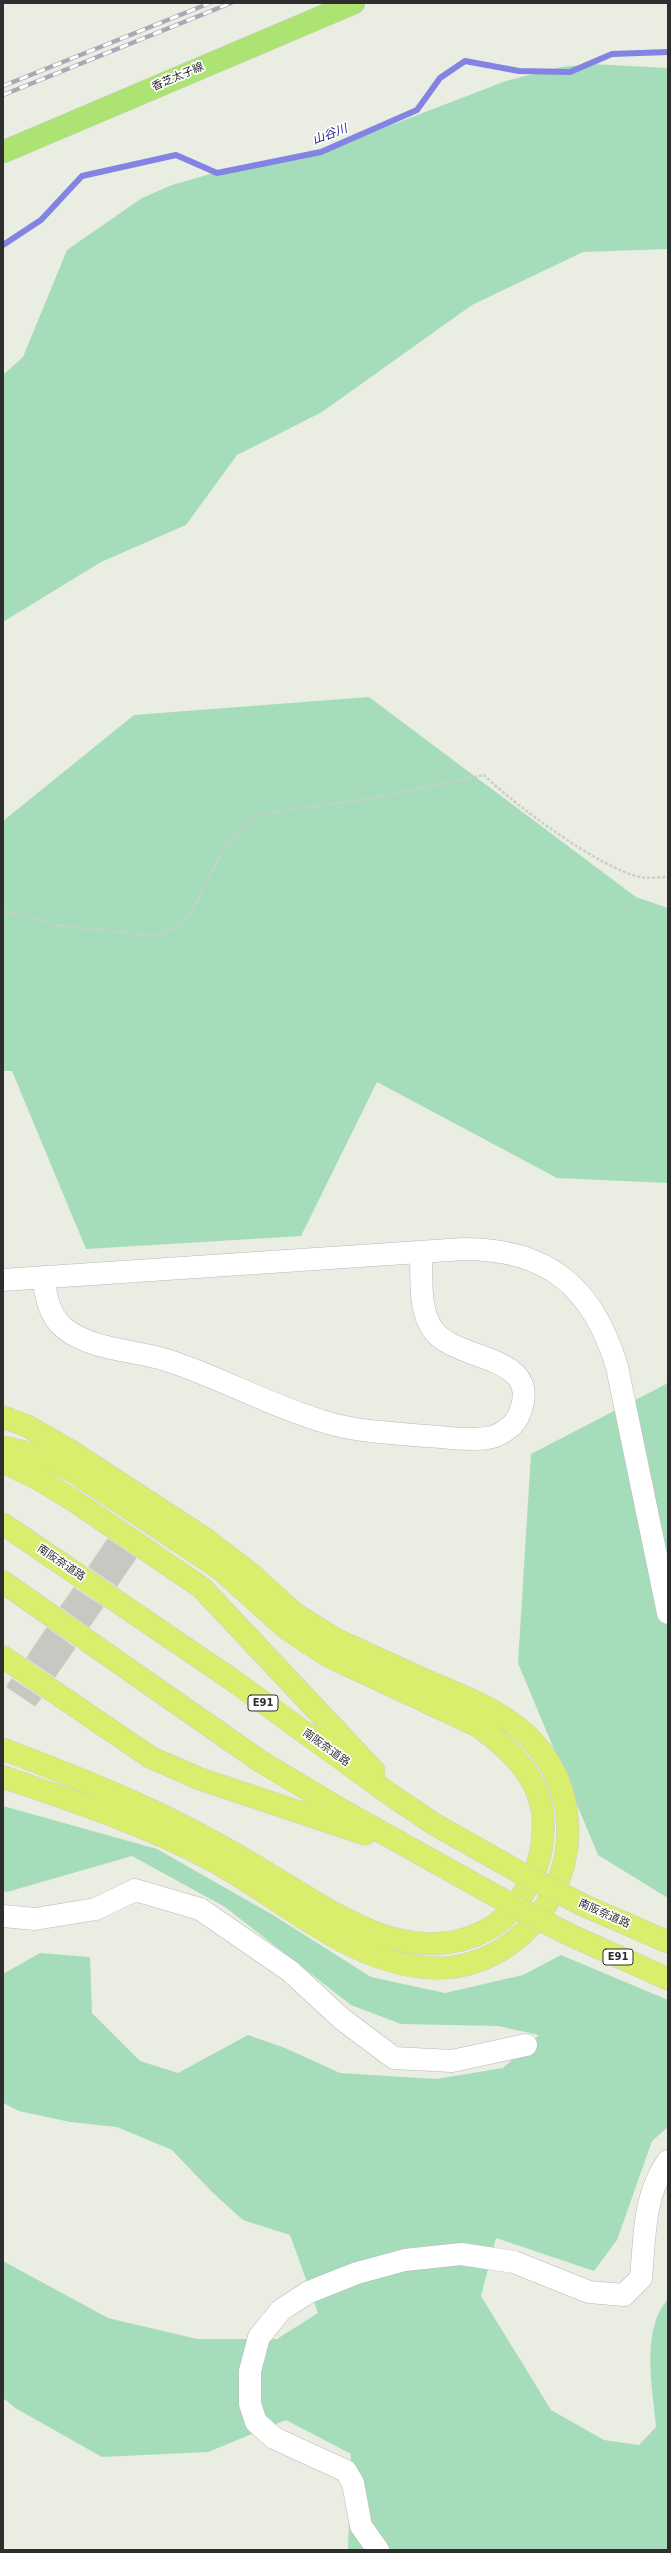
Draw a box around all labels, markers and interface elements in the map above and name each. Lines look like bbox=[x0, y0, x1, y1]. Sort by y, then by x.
street label: 香芝太子線 bbox=[150, 60, 206, 94]
water label: 山谷川 bbox=[311, 122, 349, 148]
street label: 南阪奈道路 bbox=[35, 1542, 87, 1584]
road number: E91 bbox=[248, 1695, 278, 1711]
street label: 南阪奈道路 bbox=[300, 1726, 352, 1770]
street label: 南阪奈道路 bbox=[576, 1897, 632, 1931]
road number: E91 bbox=[603, 1949, 633, 1965]

